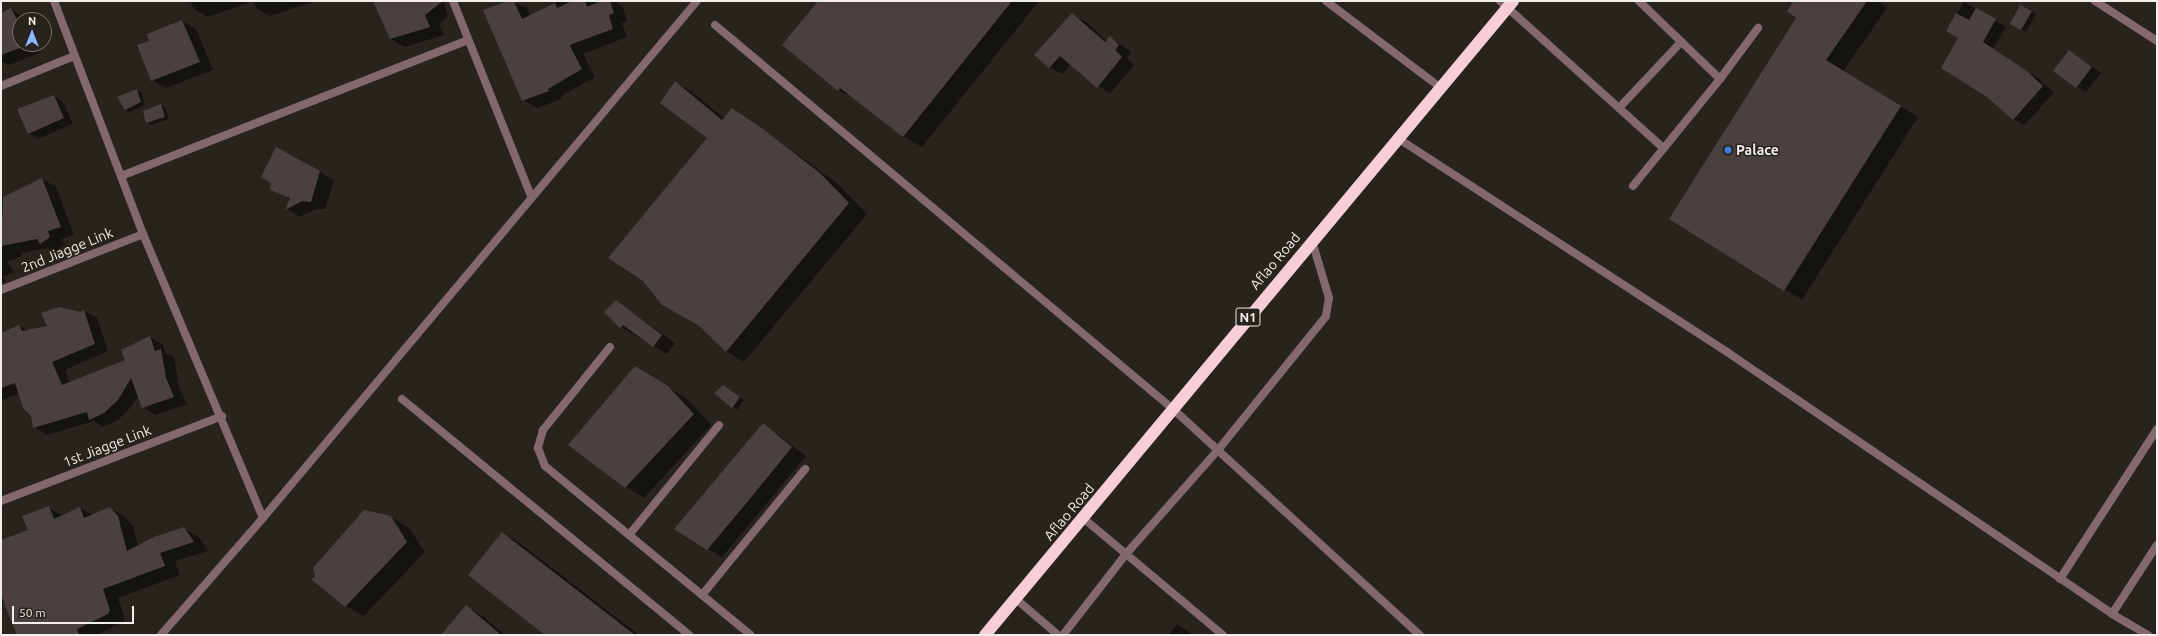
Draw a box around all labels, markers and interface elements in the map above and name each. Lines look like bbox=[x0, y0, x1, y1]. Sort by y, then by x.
north arrow bbox=[12, 12, 52, 52]
text: N bbox=[28, 15, 36, 27]
place label: Palace bbox=[1736, 142, 1779, 158]
marker: Palace bbox=[1723, 145, 1733, 155]
street label: 2nd Jiagge Link bbox=[19, 224, 115, 276]
street label: Aflao Road bbox=[1246, 229, 1304, 293]
road number: N1 bbox=[1235, 306, 1261, 328]
street label: 1st Jiagge Link bbox=[61, 422, 153, 470]
street label: Aflao Road bbox=[1040, 480, 1098, 544]
scale bar bbox=[14, 598, 136, 624]
text: 50 m bbox=[19, 606, 46, 619]

